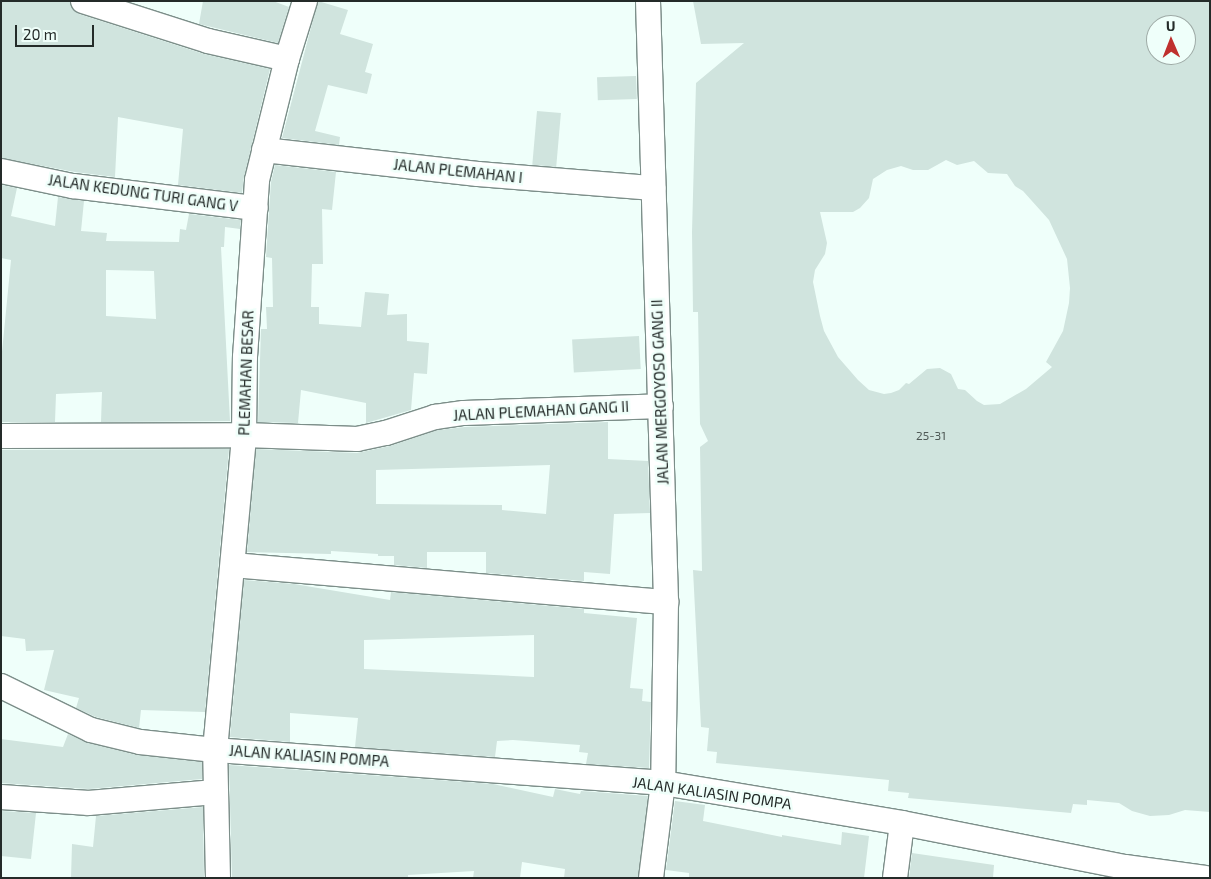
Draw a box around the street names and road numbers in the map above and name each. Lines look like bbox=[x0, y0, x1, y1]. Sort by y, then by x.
street label: JALAN PLEMAHAN I bbox=[392, 155, 524, 187]
street label: JALAN KEDUNG TURI GANG V bbox=[47, 171, 239, 215]
street label: JALAN MERGOYOSO GANG II bbox=[648, 299, 672, 485]
street label: PLEMAHAN BESAR bbox=[235, 310, 257, 436]
street label: JALAN PLEMAHAN GANG II bbox=[453, 397, 629, 425]
street label: JALAN KALIASIN POMPA bbox=[228, 741, 390, 771]
street label: JALAN KALIASIN POMPA bbox=[631, 773, 793, 813]

